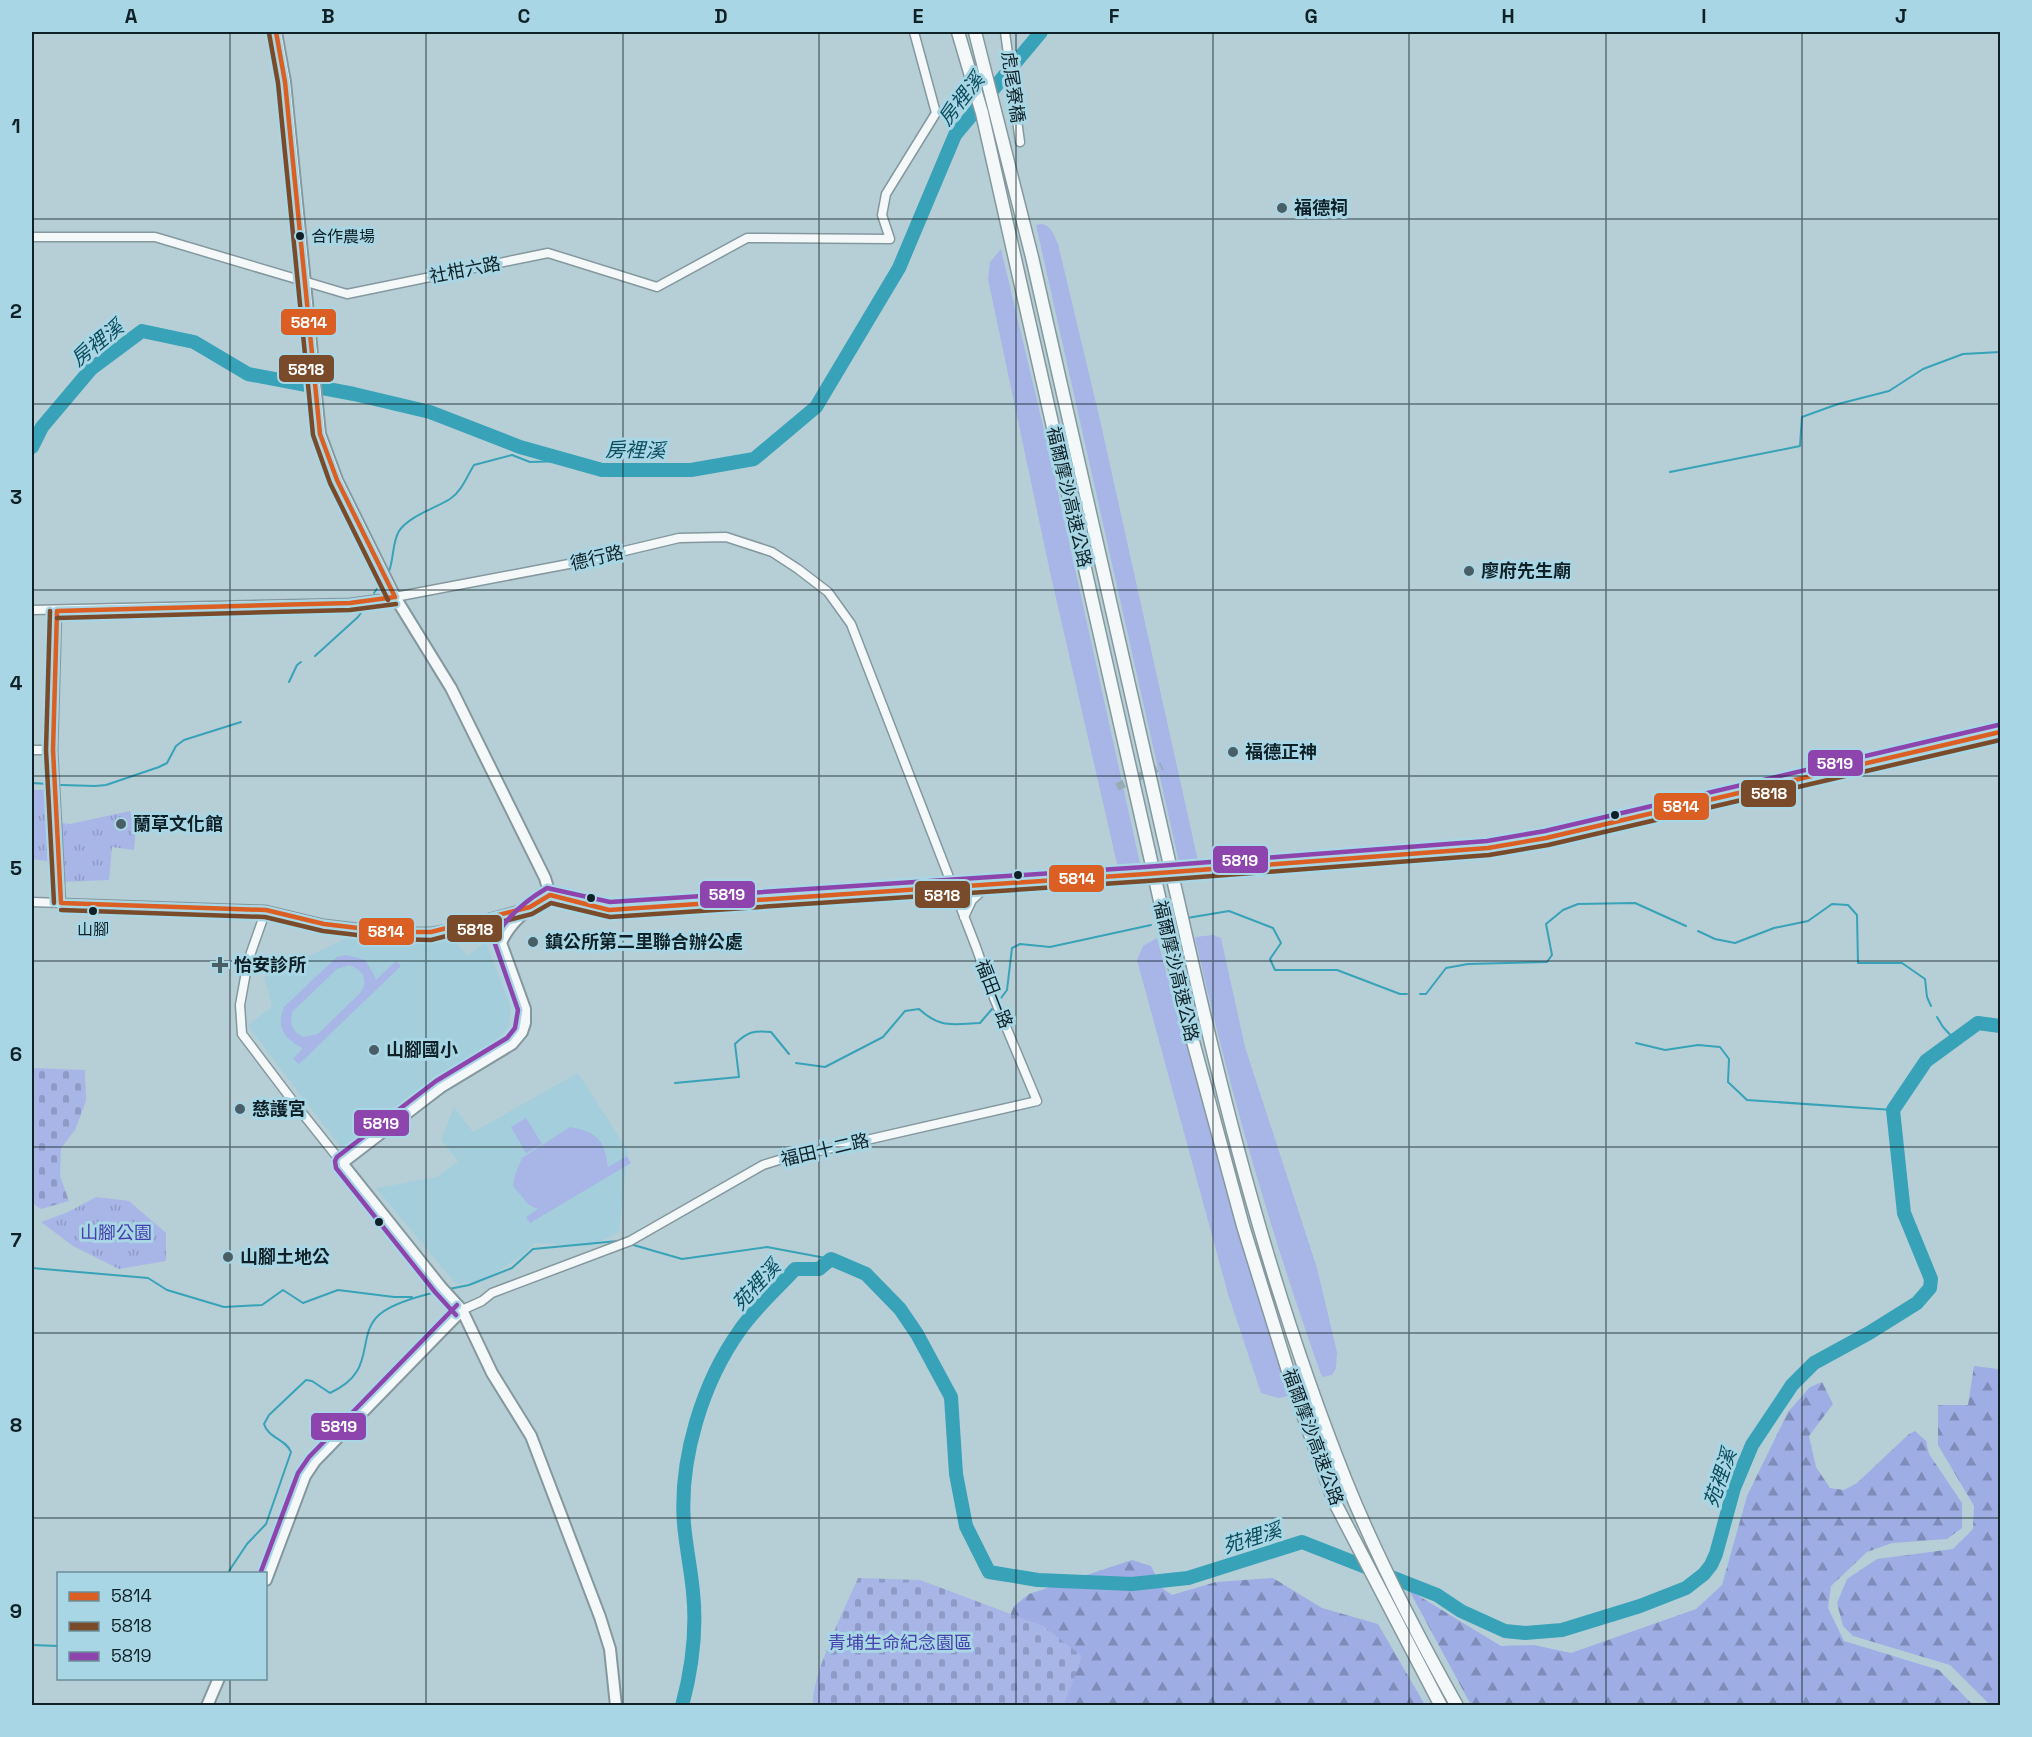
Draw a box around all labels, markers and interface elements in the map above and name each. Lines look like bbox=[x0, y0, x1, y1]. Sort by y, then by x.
text: A bbox=[125, 3, 138, 29]
text: B bbox=[321, 3, 335, 29]
text: C bbox=[518, 3, 531, 29]
text: D bbox=[714, 3, 728, 29]
text: E bbox=[912, 3, 924, 29]
text: F bbox=[1109, 3, 1120, 29]
text: G bbox=[1304, 3, 1318, 29]
text: H bbox=[1501, 3, 1515, 29]
text: I bbox=[1701, 3, 1707, 29]
text: J bbox=[1895, 3, 1907, 29]
street label: 虎尾寮橋 bbox=[997, 50, 1030, 124]
water label: 房裡溪 bbox=[932, 65, 992, 131]
text: 1 bbox=[11, 113, 21, 139]
place label: 福德祠 bbox=[1294, 196, 1348, 219]
marker: 福德祠 bbox=[1275, 201, 1289, 215]
place label: 合作農場 bbox=[311, 226, 375, 247]
marker: 合作農場 bbox=[294, 230, 306, 242]
street label: 社柑六路 bbox=[427, 251, 502, 288]
text: 2 bbox=[10, 298, 22, 324]
line badge: 5814 bbox=[280, 308, 337, 336]
water label: 房裡溪 bbox=[66, 312, 131, 372]
text: 5814 bbox=[291, 312, 327, 333]
line badge: 5818 bbox=[278, 354, 335, 383]
text: 5818 bbox=[288, 359, 324, 380]
street label: 福爾摩沙高速公路 bbox=[1042, 424, 1097, 570]
water label: 房裡溪 bbox=[605, 436, 668, 464]
text: 3 bbox=[10, 484, 22, 510]
street label: 德行路 bbox=[568, 540, 626, 575]
place label: 廖府先生廟 bbox=[1481, 559, 1571, 582]
marker: 廖府先生廟 bbox=[1462, 564, 1476, 578]
text: 4 bbox=[10, 670, 23, 696]
place label: 福德正神 bbox=[1245, 740, 1317, 763]
marker: 福德正神 bbox=[1226, 745, 1240, 759]
line badge: 5819 bbox=[1807, 749, 1864, 777]
text: 5819 bbox=[1817, 753, 1853, 774]
line badge: 5818 bbox=[1740, 779, 1797, 808]
text: 5818 bbox=[1751, 783, 1787, 804]
line badge: 5814 bbox=[1653, 792, 1710, 821]
text: 5814 bbox=[1663, 796, 1699, 817]
unlabelled marker bbox=[1609, 809, 1621, 821]
place label: 蘭草文化館 bbox=[133, 812, 223, 835]
marker: 蘭草文化館 bbox=[114, 817, 128, 831]
line badge: 5819 bbox=[1212, 845, 1269, 874]
text: 5819 bbox=[1222, 850, 1258, 871]
text: 5 bbox=[10, 855, 22, 881]
line badge: 5814 bbox=[1048, 864, 1105, 893]
text: 5814 bbox=[1059, 868, 1095, 889]
unlabelled marker bbox=[1012, 869, 1024, 881]
line badge: 5819 bbox=[699, 880, 756, 909]
line badge: 5818 bbox=[914, 880, 971, 909]
text: 5819 bbox=[709, 884, 745, 905]
text: 5818 bbox=[924, 885, 960, 906]
unlabelled marker bbox=[585, 892, 597, 904]
street label: 福爾摩沙高速公路 bbox=[1149, 898, 1204, 1044]
marker: 山腳 bbox=[87, 905, 99, 917]
line badge: 5818 bbox=[446, 914, 503, 943]
line badge: 5814 bbox=[358, 917, 415, 946]
place label: 山腳 bbox=[77, 919, 109, 940]
text: 5818 bbox=[457, 919, 493, 940]
text: 5814 bbox=[368, 921, 404, 942]
place label: 鎮公所第二里聯合辦公處 bbox=[545, 930, 743, 953]
marker: 鎮公所第二里聯合辦公處 bbox=[526, 935, 540, 949]
place label: 怡安診所 bbox=[234, 953, 306, 976]
marker: 怡安診所 bbox=[211, 956, 229, 974]
street label: 福田一路 bbox=[971, 956, 1018, 1032]
place label: 山腳國小 bbox=[386, 1038, 458, 1061]
text: 6 bbox=[10, 1041, 22, 1067]
marker: 山腳國小 bbox=[367, 1043, 381, 1057]
place label: 慈護宮 bbox=[252, 1097, 306, 1120]
marker: 慈護宮 bbox=[233, 1102, 247, 1116]
line badge: 5819 bbox=[353, 1109, 410, 1137]
text: 5819 bbox=[363, 1113, 399, 1134]
street label: 福田十二路 bbox=[778, 1128, 871, 1171]
unlabelled marker bbox=[373, 1216, 385, 1228]
park label: 山腳公園 bbox=[80, 1221, 152, 1244]
text: 7 bbox=[10, 1227, 22, 1253]
place label: 山腳土地公 bbox=[240, 1245, 330, 1268]
marker: 山腳土地公 bbox=[221, 1250, 235, 1264]
water label: 苑裡溪 bbox=[726, 1252, 788, 1316]
street label: 福爾摩沙高速公路 bbox=[1278, 1365, 1349, 1508]
text: 8 bbox=[10, 1412, 22, 1438]
line badge: 5819 bbox=[310, 1412, 367, 1441]
text: 5819 bbox=[321, 1416, 357, 1437]
water label: 苑裡溪 bbox=[1698, 1443, 1743, 1511]
water label: 苑裡溪 bbox=[1220, 1516, 1287, 1559]
legend bbox=[57, 1572, 267, 1680]
text: 5814 bbox=[111, 1584, 152, 1607]
text: 9 bbox=[10, 1598, 22, 1624]
text: 5818 bbox=[111, 1614, 152, 1637]
park label: 青埔生命紀念園區 bbox=[828, 1631, 972, 1654]
text: 5819 bbox=[111, 1644, 152, 1667]

